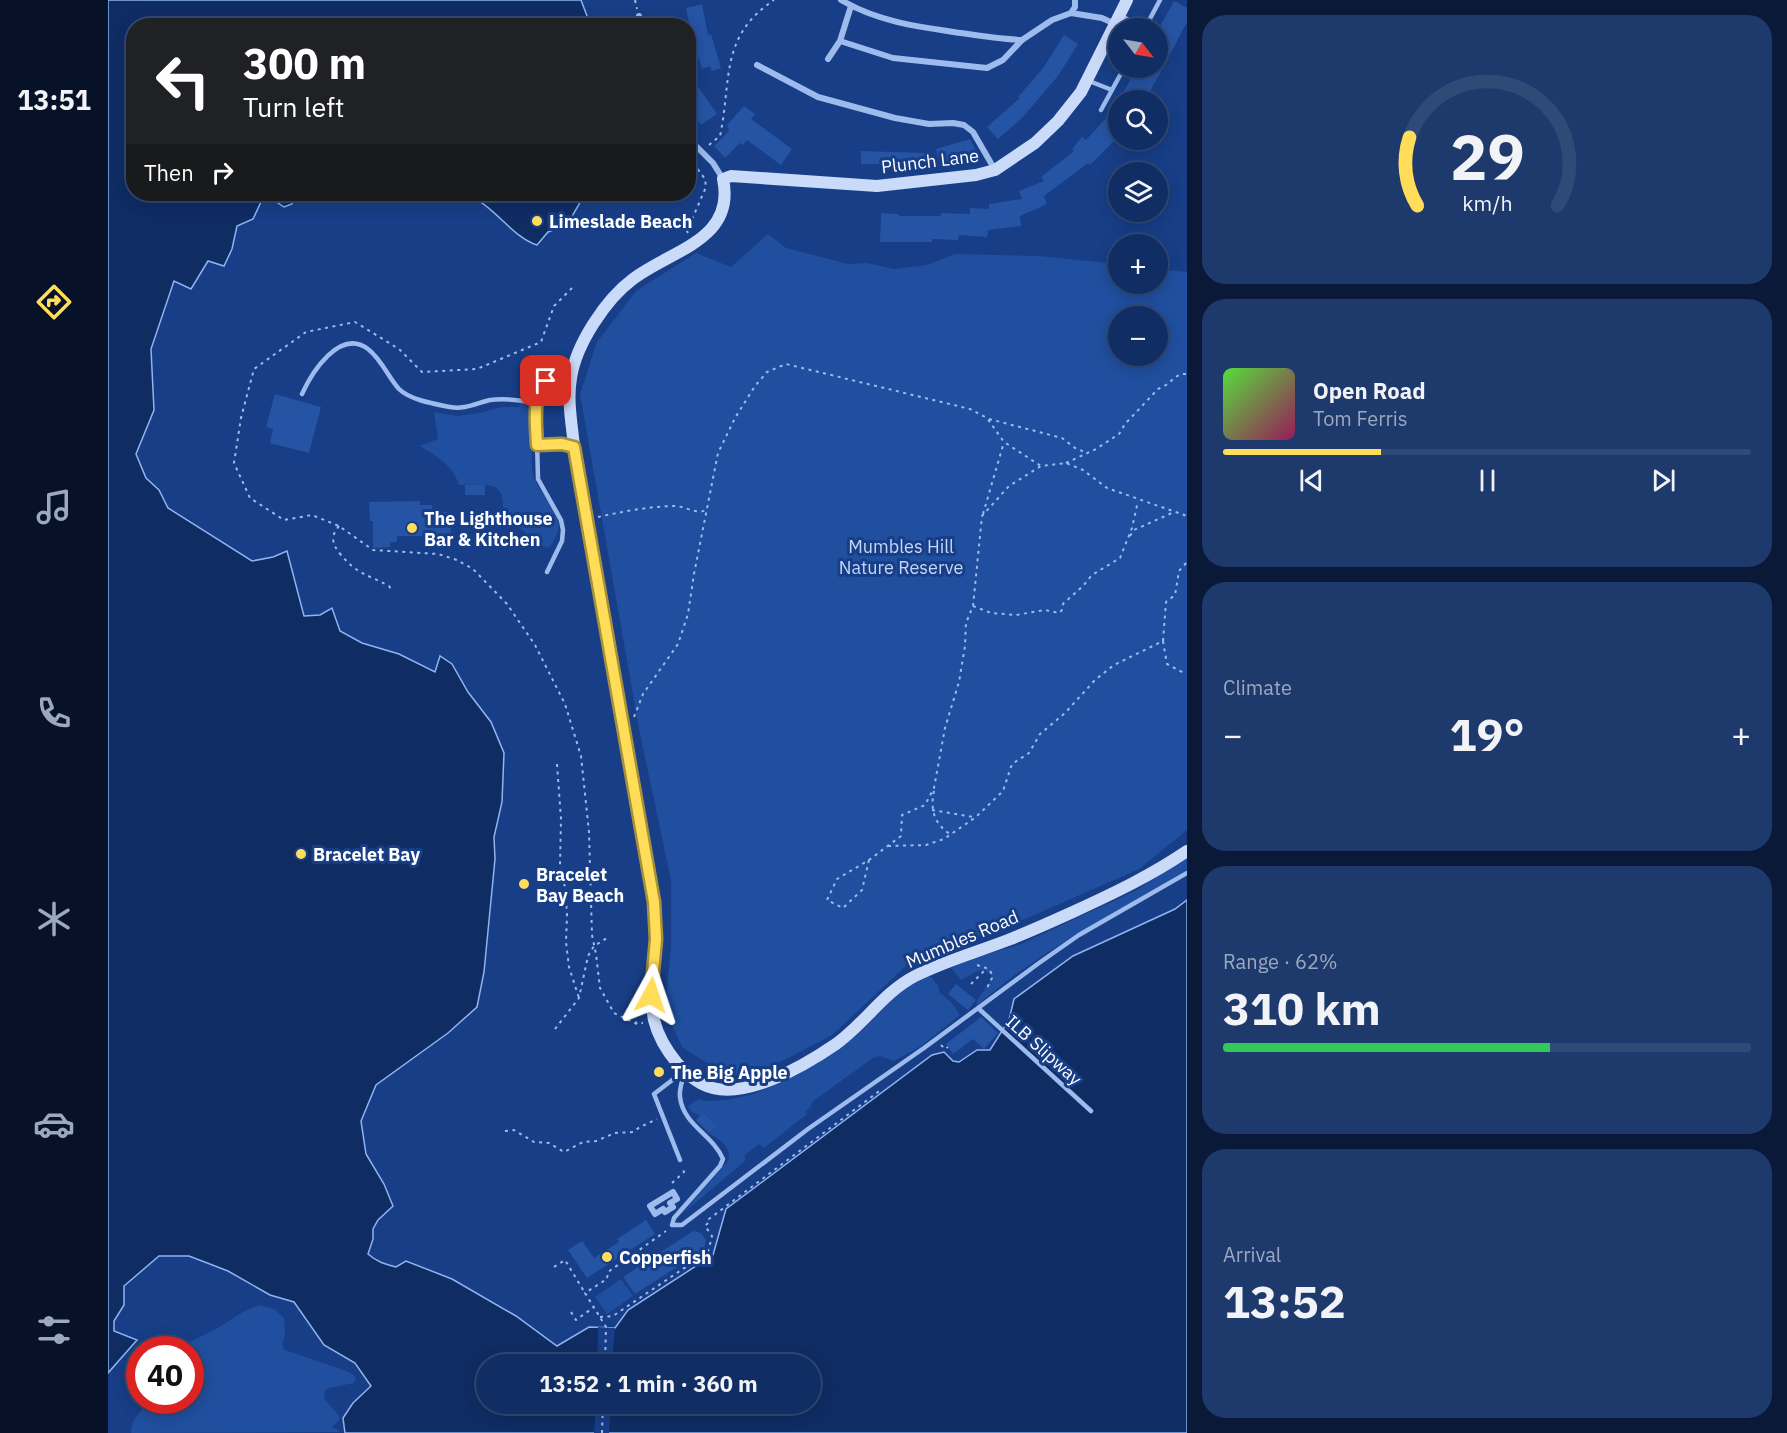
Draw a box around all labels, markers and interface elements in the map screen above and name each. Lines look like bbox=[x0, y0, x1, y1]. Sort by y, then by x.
north arrow bbox=[1108, 18, 1168, 78]
map controls bbox=[1108, 18, 1168, 366]
text: 300 m bbox=[243, 36, 366, 91]
icon: left bbox=[144, 42, 222, 120]
text: 13:51 bbox=[17, 82, 91, 117]
text: Turn left bbox=[243, 89, 344, 124]
button: search bbox=[1108, 90, 1168, 150]
text: 29 bbox=[1450, 116, 1524, 197]
street label: Plunch Lane bbox=[880, 144, 980, 178]
icon: right bbox=[206, 156, 239, 189]
text: Then bbox=[144, 158, 194, 187]
button: layers bbox=[1108, 162, 1168, 222]
text: km/h bbox=[1462, 190, 1512, 218]
place label: Limeslade Beach bbox=[549, 210, 692, 233]
marker: Limeslade Beach bbox=[530, 214, 544, 228]
button: + bbox=[1108, 234, 1168, 294]
icon: directions bbox=[33, 281, 75, 323]
button: − bbox=[1108, 306, 1168, 366]
pin bbox=[520, 355, 571, 406]
icon: arrive bbox=[529, 364, 562, 397]
text: Open Road bbox=[1313, 376, 1426, 405]
text: Tom Ferris bbox=[1313, 405, 1408, 432]
icon: previous bbox=[1295, 464, 1328, 497]
icon: pause bbox=[1471, 464, 1504, 497]
icon: next bbox=[1647, 464, 1680, 497]
icon: music bbox=[33, 486, 75, 528]
place label: The Lighthouse Bar & Kitchen bbox=[424, 507, 553, 551]
marker: The Lighthouse Bar & Kitchen bbox=[405, 521, 419, 535]
park label: Mumbles Hill Nature Reserve bbox=[839, 535, 963, 579]
text: Climate bbox=[1223, 674, 1292, 701]
icon: phone bbox=[33, 692, 75, 734]
text: 19° bbox=[1449, 705, 1525, 763]
text: − bbox=[1223, 713, 1243, 756]
text: + bbox=[1731, 713, 1751, 756]
place label: Bracelet Bay bbox=[313, 843, 420, 866]
marker: Bracelet Bay bbox=[294, 847, 308, 861]
place label: Bracelet Bay Beach bbox=[536, 863, 624, 907]
marker: Bracelet Bay Beach bbox=[517, 877, 531, 891]
icon: climate bbox=[33, 898, 75, 940]
street label: Mumbles Road bbox=[902, 905, 1022, 973]
text: Range · 62% bbox=[1223, 948, 1338, 975]
position arrow bbox=[619, 963, 683, 1027]
text: 310 km bbox=[1223, 979, 1381, 1037]
street label: ILB Slipway bbox=[1001, 1010, 1087, 1090]
place label: The Big Apple bbox=[671, 1061, 788, 1084]
marker: The Big Apple bbox=[652, 1065, 666, 1079]
icon: car bbox=[33, 1103, 75, 1145]
text: Arrival bbox=[1223, 1241, 1281, 1268]
place label: Copperfish bbox=[619, 1246, 712, 1269]
marker: Copperfish bbox=[600, 1250, 614, 1264]
text: 13:52 bbox=[1223, 1272, 1346, 1330]
icon: filters bbox=[33, 1309, 75, 1351]
speed limit sign: 40 bbox=[126, 1336, 204, 1414]
text: 13:52 · 1 min · 360 m bbox=[539, 1369, 758, 1398]

